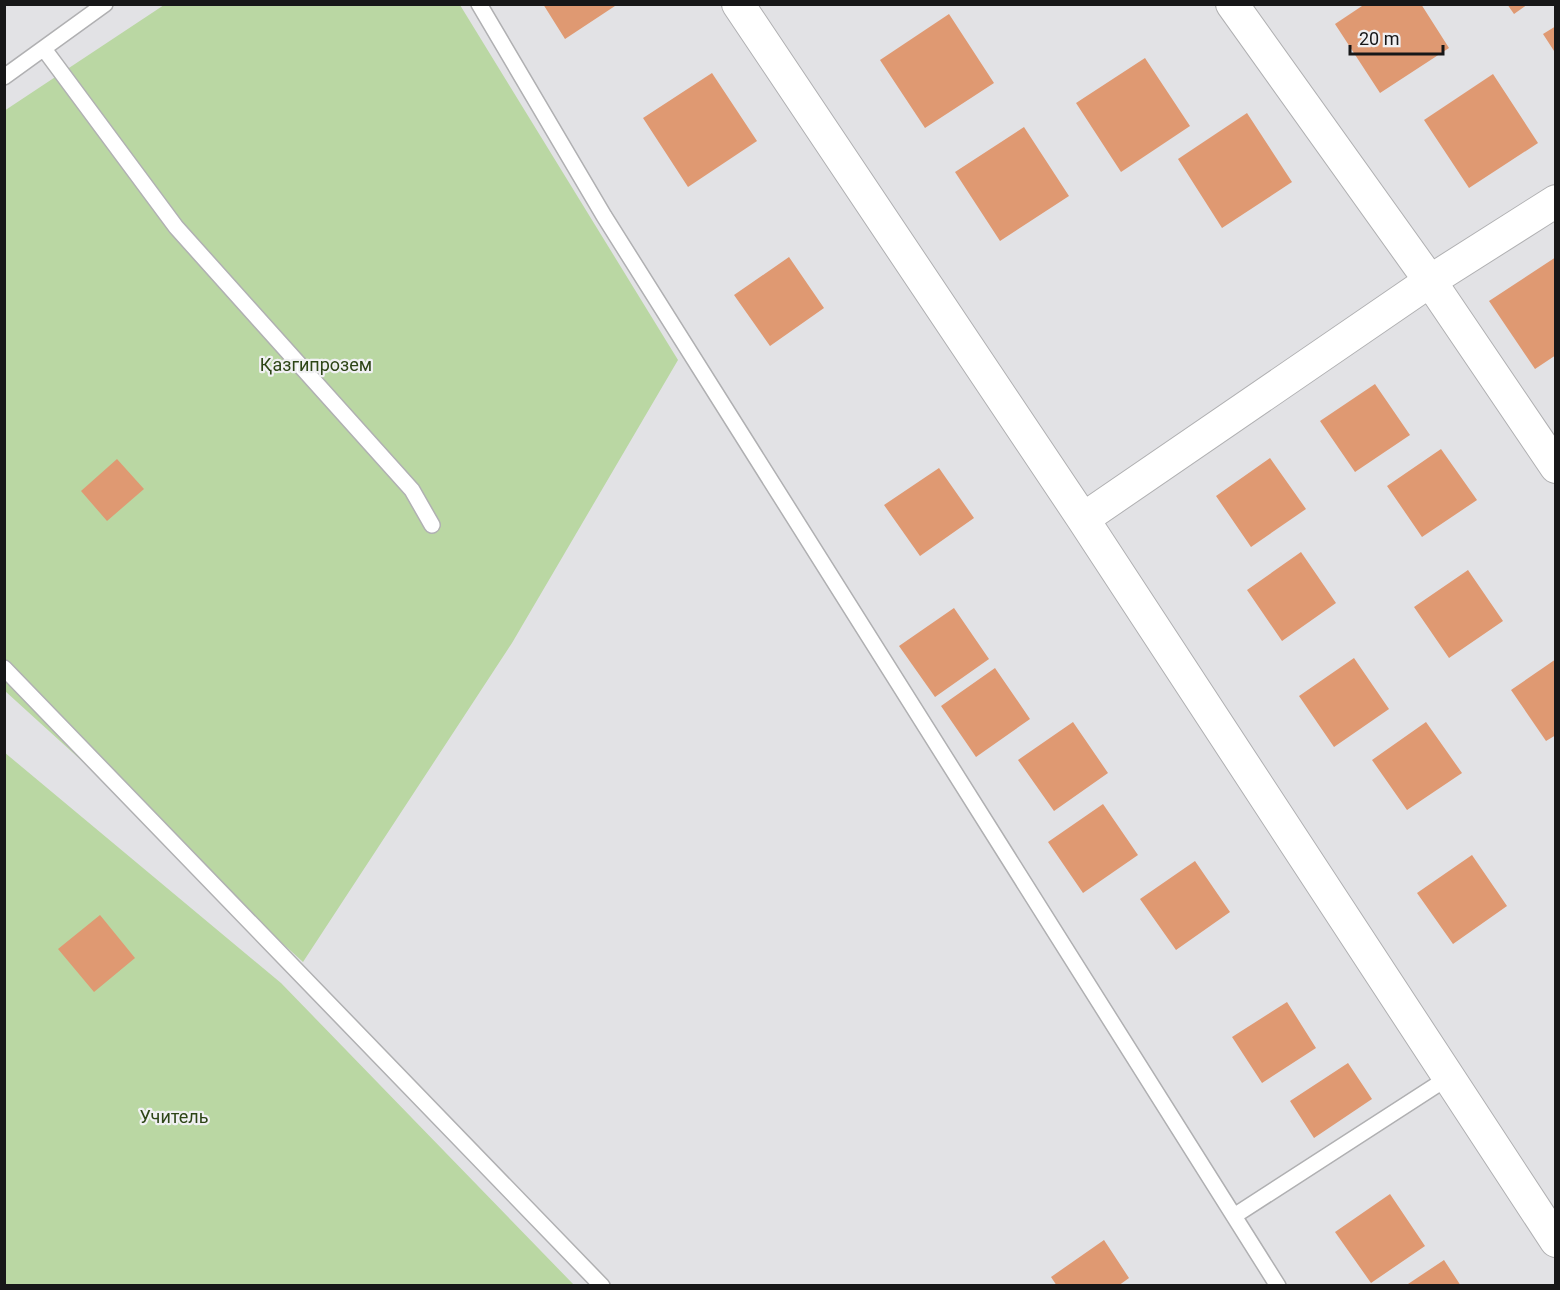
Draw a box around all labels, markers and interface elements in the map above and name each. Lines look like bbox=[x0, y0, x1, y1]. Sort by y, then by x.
scale bar bbox=[1350, 18, 1443, 56]
text: 20 m bbox=[1359, 28, 1399, 49]
park label: Қазгипрозем bbox=[260, 354, 372, 375]
park label: Учитель bbox=[140, 1106, 208, 1127]

